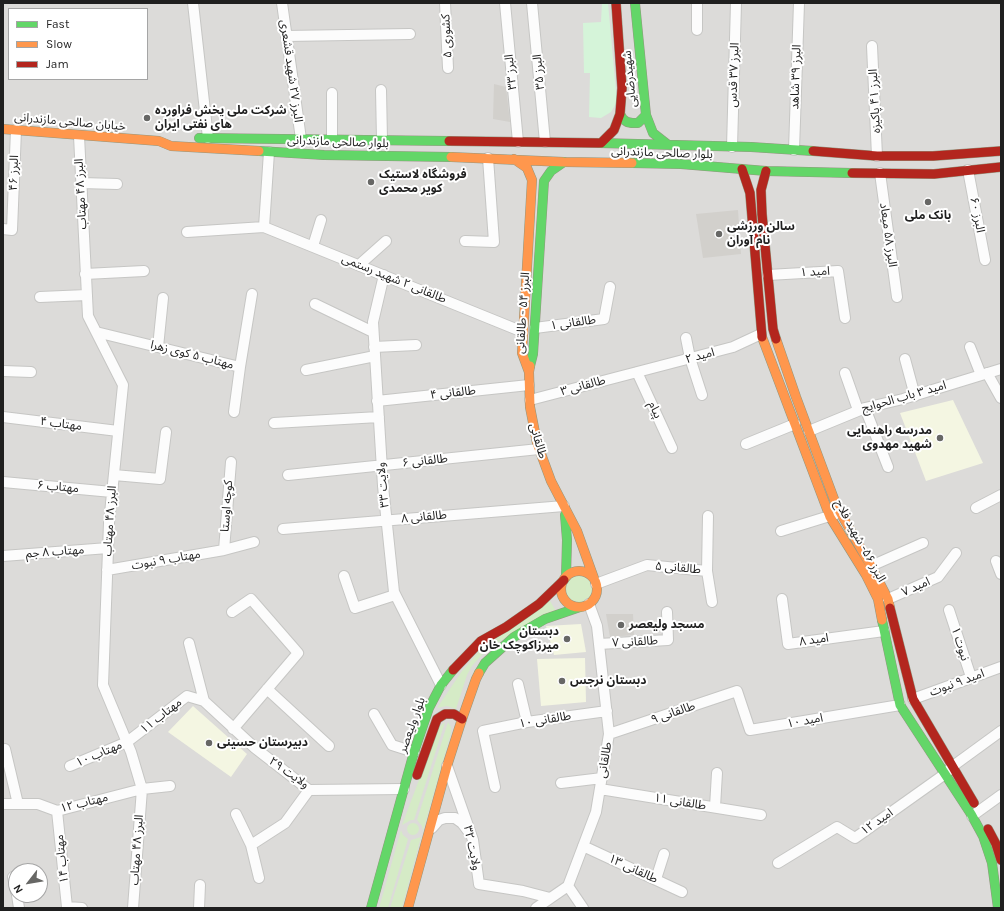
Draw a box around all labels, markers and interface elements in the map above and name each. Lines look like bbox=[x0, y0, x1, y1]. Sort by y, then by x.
legend bbox=[8, 8, 148, 80]
street label: کشوری ۵ bbox=[439, 14, 455, 58]
text: Fast bbox=[46, 17, 69, 31]
street label: البرز ۲۷ شهید قشعری bbox=[277, 19, 305, 123]
text: Slow bbox=[46, 37, 72, 51]
street label: البرز ۳۷ قدس bbox=[726, 42, 742, 108]
street label: البرز ۳۹ شاهد bbox=[788, 44, 804, 110]
street label: شهیدرضایی bbox=[620, 50, 640, 108]
street label: البرز ۳۳ bbox=[502, 53, 520, 91]
street label: البرز ۳۵ bbox=[530, 54, 548, 90]
text: Jam bbox=[46, 57, 69, 71]
street label: البرز ۴۱ پاکیزه bbox=[866, 69, 884, 133]
place label: شرکت ملی پخش فراورده های نفتی ایران bbox=[155, 104, 287, 132]
street label: خیابان صالحی مازندرانی bbox=[14, 110, 126, 134]
marker: شرکت ملی پخش فراورده های نفتی ایران bbox=[142, 113, 152, 123]
street label: بلوار صالحی مازندرانی bbox=[287, 133, 389, 151]
street label: بلوار صالحی مازندرانی bbox=[611, 144, 713, 162]
street label: البرز ۴۶ bbox=[6, 155, 22, 191]
street label: البرز ۴۸ مهتاب bbox=[72, 158, 90, 230]
place label: فروشگاه لاستیک کویر محمدی bbox=[379, 168, 467, 196]
marker: فروشگاه لاستیک کویر محمدی bbox=[366, 177, 376, 187]
street label: البرز ۶۰ bbox=[967, 196, 987, 234]
marker: بانک ملی bbox=[923, 197, 933, 207]
street label: البرز ۵۸ میعاد bbox=[876, 202, 900, 268]
place label: بانک ملی bbox=[905, 209, 951, 223]
place label: سالن ورزشی نام آوران bbox=[727, 220, 795, 248]
marker: سالن ورزشی نام آوران bbox=[714, 229, 724, 239]
street label: طالقانی ۲ شهید رستمی bbox=[340, 251, 448, 307]
street label: امید ۱ bbox=[800, 264, 830, 280]
street label: البرز ۵۴ - طالقانی bbox=[513, 272, 533, 354]
street label: طالقانی ۱ bbox=[549, 313, 597, 333]
street label: مهتاب ۵ کوی زهرا bbox=[149, 338, 235, 372]
street label: امید ۲ bbox=[684, 345, 716, 367]
street label: طالقانی ۳ bbox=[559, 373, 607, 399]
street label: امید ۳ باب الحوایج bbox=[860, 378, 948, 416]
street label: طالقانی ۴ bbox=[429, 383, 477, 403]
street label: پیام bbox=[645, 399, 665, 421]
street label: مهتاب ۴ bbox=[39, 414, 83, 434]
street label: طالقانی bbox=[526, 422, 550, 460]
place label: مدرسه راهنمایی شهید مهدوی bbox=[847, 424, 932, 452]
marker: مدرسه راهنمایی شهید مهدوی bbox=[935, 433, 945, 443]
street label: طالقانی ۶ bbox=[401, 451, 449, 471]
street label: ولایت ٣۳ bbox=[374, 462, 392, 508]
street label: مهتاب ۶ bbox=[36, 478, 80, 496]
street label: کوچه اوستا bbox=[218, 480, 236, 532]
street label: البرز ۴۸ مهتاب bbox=[100, 485, 120, 557]
street label: البرز ۵۶- شهید فلاح bbox=[831, 497, 889, 585]
street label: طالقانی ۸ bbox=[400, 508, 448, 526]
street label: مهتاب ۸ جم bbox=[25, 543, 85, 561]
street label: مهتاب ۹ نبوت bbox=[130, 547, 202, 573]
street label: طالقانی ۵ bbox=[654, 559, 702, 577]
street label: امید ۷ bbox=[899, 574, 933, 600]
place label: مسجد ولیعصر bbox=[629, 618, 704, 632]
marker: مسجد ولیعصر bbox=[616, 620, 626, 630]
place label: دبستان میرزاکوچک خان bbox=[480, 625, 559, 653]
street label: نبوت ۱ bbox=[948, 625, 972, 663]
street label: امید ۸ bbox=[798, 631, 830, 649]
marker: دبستان میرزاکوچک خان bbox=[562, 634, 572, 644]
street label: طالقانی ۷ bbox=[612, 634, 658, 650]
street label: امید ۹ نبوت bbox=[928, 666, 986, 700]
place label: دبستان نرجس bbox=[570, 674, 646, 688]
marker: دبستان نرجس bbox=[557, 676, 567, 686]
street label: مهتاب ۱۱ bbox=[137, 695, 185, 737]
street label: بلوار ولیعصر bbox=[395, 695, 429, 755]
street label: طالقانی ۹ bbox=[649, 699, 697, 727]
street label: طالقانی ۱۰ bbox=[518, 709, 572, 731]
street label: امید ۱۰ bbox=[786, 711, 824, 731]
place label: دبیرستان حسینی bbox=[217, 736, 308, 750]
street label: مهتاب ۱۰ bbox=[74, 738, 124, 770]
marker: دبیرستان حسینی bbox=[204, 738, 214, 748]
street label: طالقانی bbox=[595, 741, 615, 779]
street label: ولایت ٢٩ bbox=[266, 754, 312, 792]
street label: مهتاب ۱۲ bbox=[59, 790, 109, 816]
street label: طالقانی ۱۱ bbox=[653, 791, 707, 813]
street label: امید ۱۲ bbox=[858, 806, 896, 838]
street label: البرز ۴۸ مهتاب bbox=[127, 814, 147, 886]
street label: ولایت ۳۲ bbox=[460, 824, 484, 872]
street label: مهتاب ۱۴ bbox=[52, 834, 72, 884]
street label: طالقانی ۱۳ bbox=[606, 851, 660, 887]
north arrow bbox=[8, 863, 48, 903]
text: N bbox=[11, 882, 26, 896]

